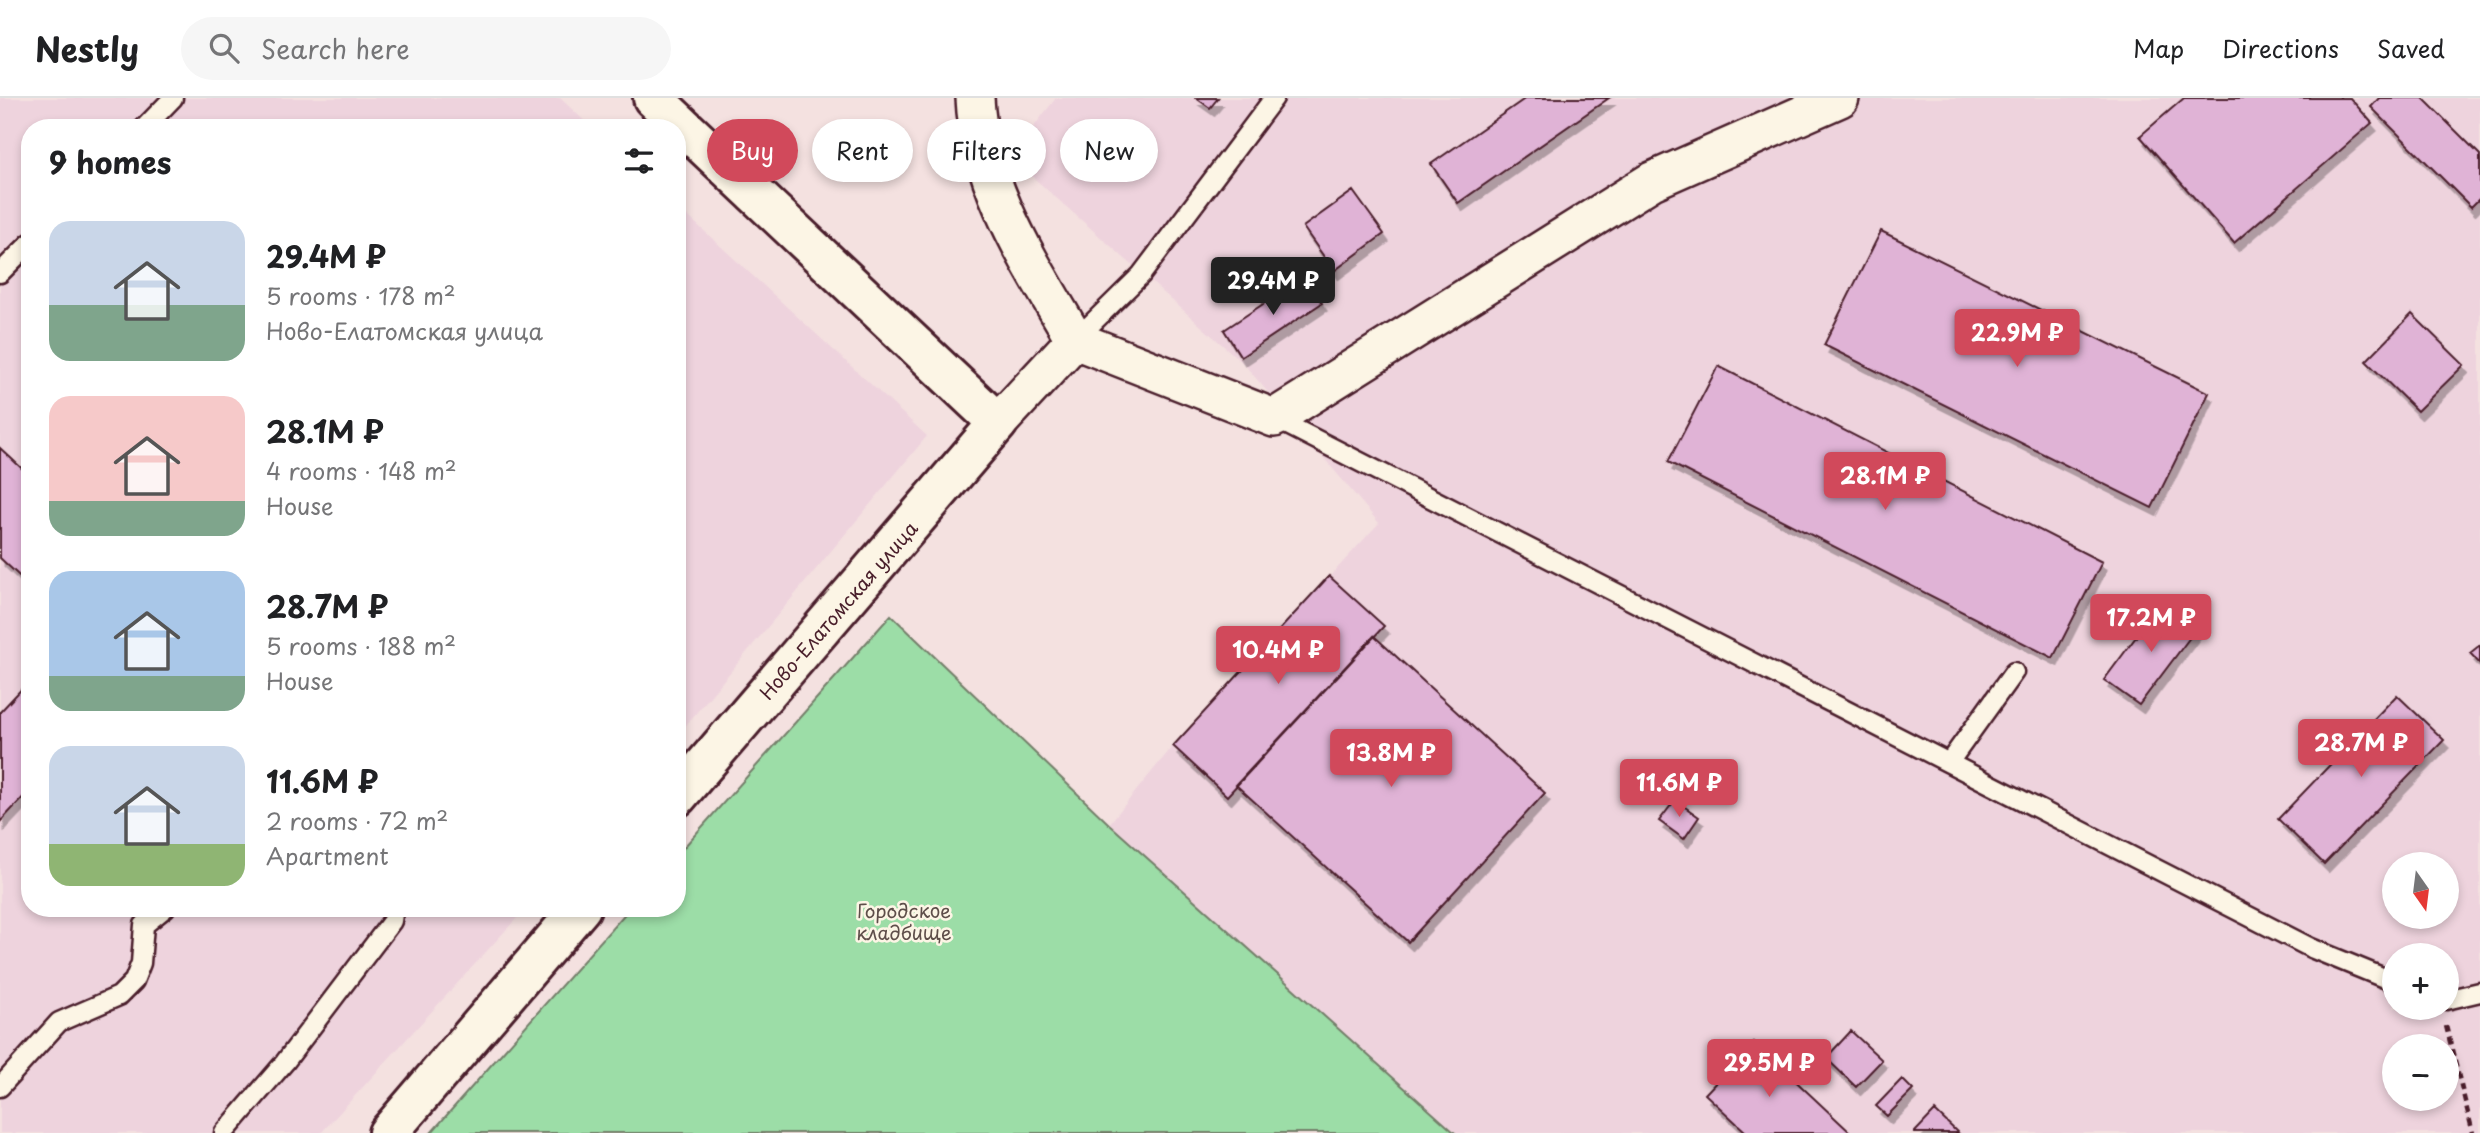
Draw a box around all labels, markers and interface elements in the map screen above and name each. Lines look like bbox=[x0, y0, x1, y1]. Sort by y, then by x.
search box bbox=[181, 17, 671, 80]
text: Nestly bbox=[35, 23, 139, 73]
icon: search bbox=[205, 29, 243, 67]
text: Search here bbox=[261, 29, 410, 68]
text: Map bbox=[2133, 30, 2184, 66]
text: Directions bbox=[2222, 30, 2339, 66]
text: Saved bbox=[2377, 30, 2445, 66]
chip: Buy bbox=[707, 119, 798, 182]
chip: Rent bbox=[812, 119, 913, 182]
chip: Filters bbox=[927, 119, 1046, 182]
chip: New bbox=[1060, 119, 1158, 182]
text: 9 homes bbox=[49, 139, 171, 184]
icon: filters bbox=[620, 142, 658, 180]
text: 29.4M ₽ bbox=[266, 233, 386, 278]
icon: home bbox=[105, 249, 189, 333]
pin: 29.4M ₽ bbox=[1208, 258, 1338, 317]
text: 29.4M ₽ bbox=[1227, 262, 1319, 297]
text: 5 rooms · 178 m² bbox=[266, 278, 456, 313]
pin: 22.9M ₽ bbox=[1952, 310, 2082, 369]
text: Ново-Елатомская улица bbox=[266, 313, 543, 348]
text: 22.9M ₽ bbox=[1971, 314, 2063, 349]
text: 28.1M ₽ bbox=[266, 408, 384, 453]
icon: home bbox=[105, 424, 189, 508]
pin: 28.1M ₽ bbox=[1820, 452, 1950, 512]
text: 4 rooms · 148 m² bbox=[266, 453, 457, 488]
text: 28.1M ₽ bbox=[1840, 457, 1930, 492]
text: House bbox=[266, 488, 333, 523]
street label: Ново-Елатомская улица bbox=[752, 514, 924, 706]
text: 28.7M ₽ bbox=[266, 583, 388, 628]
pin: 17.2M ₽ bbox=[2086, 594, 2216, 654]
icon: home bbox=[105, 599, 189, 683]
text: 17.2M ₽ bbox=[2106, 599, 2196, 634]
pin: 10.4M ₽ bbox=[1213, 626, 1343, 686]
text: 5 rooms · 188 m² bbox=[266, 628, 456, 663]
text: 10.4M ₽ bbox=[1232, 631, 1324, 666]
text: House bbox=[266, 663, 333, 698]
pin: 28.7M ₽ bbox=[2296, 720, 2426, 779]
text: 28.7M ₽ bbox=[2314, 724, 2408, 759]
pin: 13.8M ₽ bbox=[1326, 730, 1456, 789]
text: 13.8M ₽ bbox=[1346, 734, 1436, 769]
text: 11.6M ₽ bbox=[266, 758, 378, 803]
pin: 11.6M ₽ bbox=[1614, 760, 1744, 819]
text: 11.6M ₽ bbox=[1636, 764, 1722, 799]
icon: home bbox=[105, 774, 189, 858]
text: 2 rooms · 72 m² bbox=[266, 803, 448, 838]
text: Apartment bbox=[266, 838, 389, 873]
north arrow bbox=[2382, 852, 2459, 929]
map controls bbox=[2382, 852, 2459, 1111]
park label: Городское кладбище bbox=[856, 896, 952, 946]
button: + bbox=[2382, 943, 2459, 1020]
button: − bbox=[2382, 1034, 2459, 1111]
pin: 29.5M ₽ bbox=[1704, 1040, 1834, 1099]
text: 29.5M ₽ bbox=[1723, 1044, 1815, 1079]

